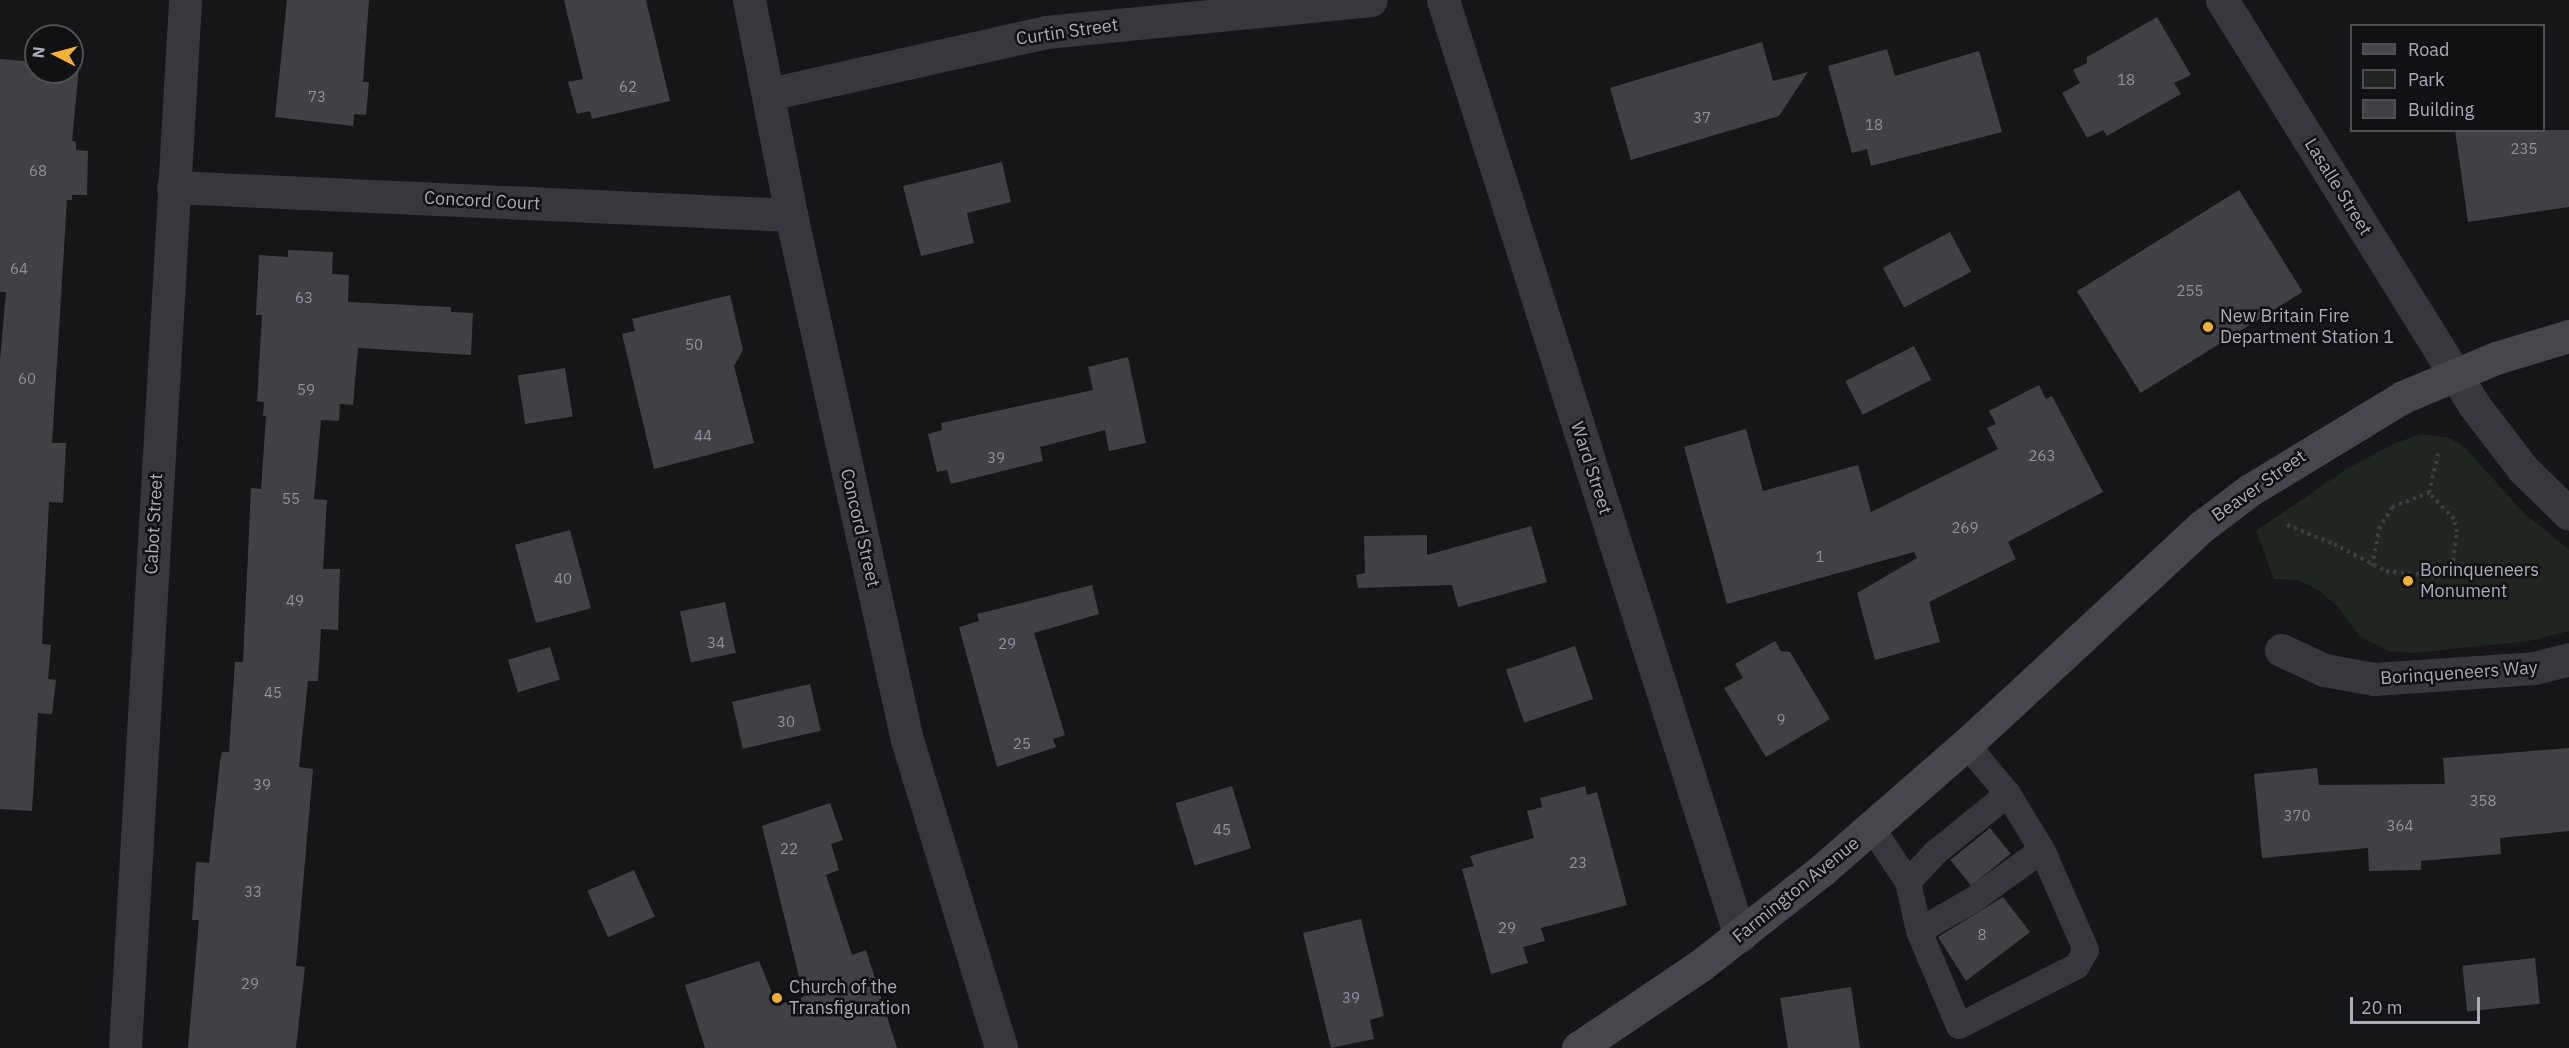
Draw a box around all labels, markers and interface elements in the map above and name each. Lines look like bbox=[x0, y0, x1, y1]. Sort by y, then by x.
street label: Curtin Street bbox=[1015, 14, 1119, 50]
north arrow bbox=[24, 24, 84, 84]
legend bbox=[2350, 24, 2545, 132]
text: Road bbox=[2408, 38, 2449, 61]
text: N bbox=[28, 46, 49, 59]
text: Park bbox=[2408, 68, 2444, 91]
house number: 18 bbox=[2117, 71, 2135, 89]
house number: 62 bbox=[619, 78, 637, 96]
house number: 73 bbox=[308, 88, 326, 106]
text: Building bbox=[2408, 98, 2474, 121]
house number: 37 bbox=[1693, 109, 1711, 127]
house number: 18 bbox=[1865, 116, 1883, 134]
street label: Lasalle Street bbox=[2300, 135, 2376, 239]
house number: 235 bbox=[2511, 140, 2537, 158]
house number: 68 bbox=[29, 162, 47, 180]
street label: Concord Court bbox=[423, 187, 541, 215]
house number: 64 bbox=[10, 260, 28, 278]
house number: 255 bbox=[2177, 282, 2203, 300]
house number: 63 bbox=[295, 289, 313, 307]
place label: New Britain Fire Department Station 1 bbox=[2220, 306, 2394, 348]
marker: New Britain Fire Department Station 1 bbox=[2201, 320, 2215, 334]
house number: 50 bbox=[685, 336, 703, 354]
house number: 60 bbox=[18, 370, 36, 388]
house number: 59 bbox=[297, 381, 315, 399]
street label: Ward Street bbox=[1566, 419, 1616, 517]
house number: 44 bbox=[694, 427, 712, 445]
street label: Beaver Street bbox=[2208, 446, 2310, 526]
house number: 263 bbox=[2029, 447, 2055, 465]
house number: 39 bbox=[987, 449, 1005, 467]
street label: Concord Street bbox=[836, 467, 884, 589]
street label: Cabot Street bbox=[141, 473, 167, 575]
house number: 55 bbox=[282, 490, 300, 508]
house number: 269 bbox=[1952, 519, 1978, 537]
house number: 1 bbox=[1816, 548, 1824, 566]
place label: Borinqueneers Monument bbox=[2420, 560, 2539, 602]
house number: 40 bbox=[554, 570, 572, 588]
marker: Borinqueneers Monument bbox=[2401, 574, 2415, 588]
house number: 49 bbox=[286, 592, 304, 610]
house number: 34 bbox=[707, 634, 725, 652]
house number: 29 bbox=[998, 635, 1016, 653]
street label: Borinqueneers Way bbox=[2380, 657, 2538, 689]
house number: 45 bbox=[264, 684, 282, 702]
house number: 9 bbox=[1777, 711, 1785, 729]
house number: 30 bbox=[777, 713, 795, 731]
house number: 25 bbox=[1013, 735, 1031, 753]
house number: 39 bbox=[253, 776, 271, 794]
house number: 358 bbox=[2470, 792, 2496, 810]
house number: 370 bbox=[2284, 807, 2310, 825]
house number: 364 bbox=[2387, 817, 2413, 835]
house number: 45 bbox=[1213, 821, 1231, 839]
street label: Farmington Avenue bbox=[1728, 832, 1864, 948]
house number: 22 bbox=[780, 840, 798, 858]
house number: 23 bbox=[1569, 854, 1587, 872]
house number: 33 bbox=[244, 883, 262, 901]
house number: 29 bbox=[1498, 919, 1516, 937]
house number: 8 bbox=[1978, 926, 1986, 944]
house number: 29 bbox=[241, 975, 259, 993]
place label: Church of the Transfiguration bbox=[789, 977, 911, 1020]
scale bar bbox=[2353, 985, 2484, 1023]
house number: 39 bbox=[1342, 989, 1360, 1007]
marker: Church of the Transfiguration bbox=[770, 991, 784, 1005]
text: 20 m bbox=[2361, 996, 2403, 1019]

